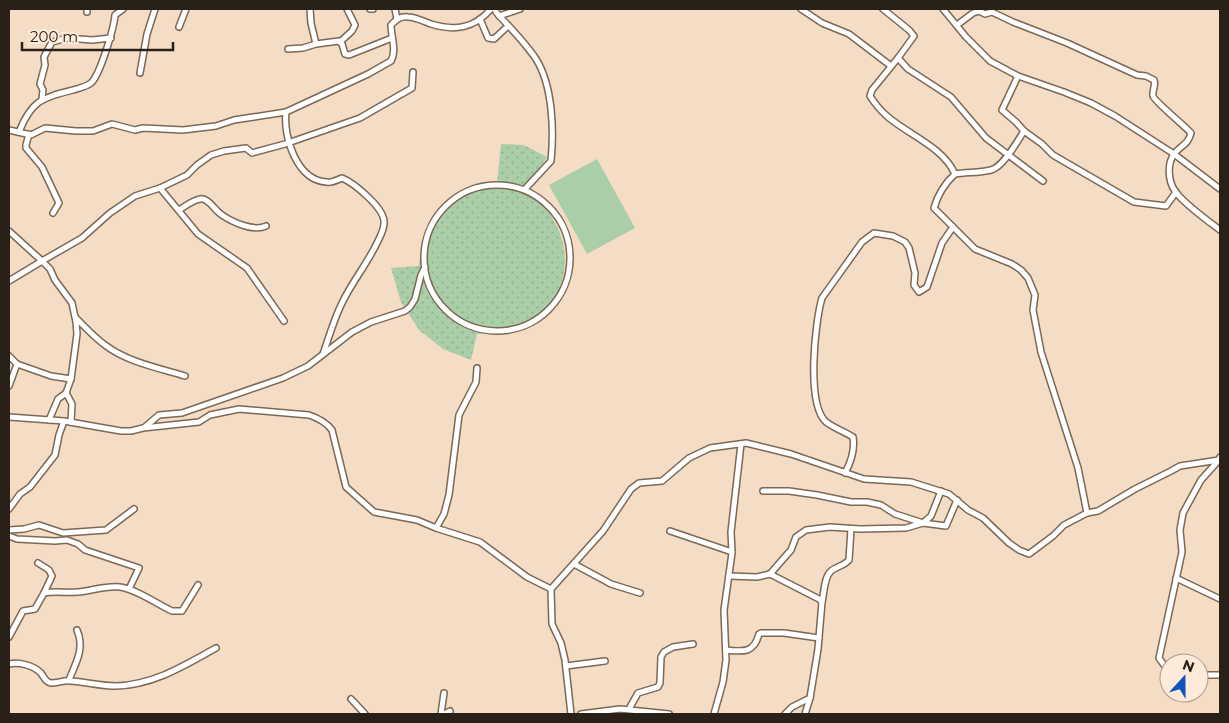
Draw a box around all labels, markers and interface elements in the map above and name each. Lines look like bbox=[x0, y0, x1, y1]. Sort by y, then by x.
scale bar bbox=[22, 20, 174, 52]
text: 200 m bbox=[30, 27, 78, 46]
north arrow bbox=[1159, 653, 1209, 703]
text: N bbox=[1180, 655, 1197, 676]

